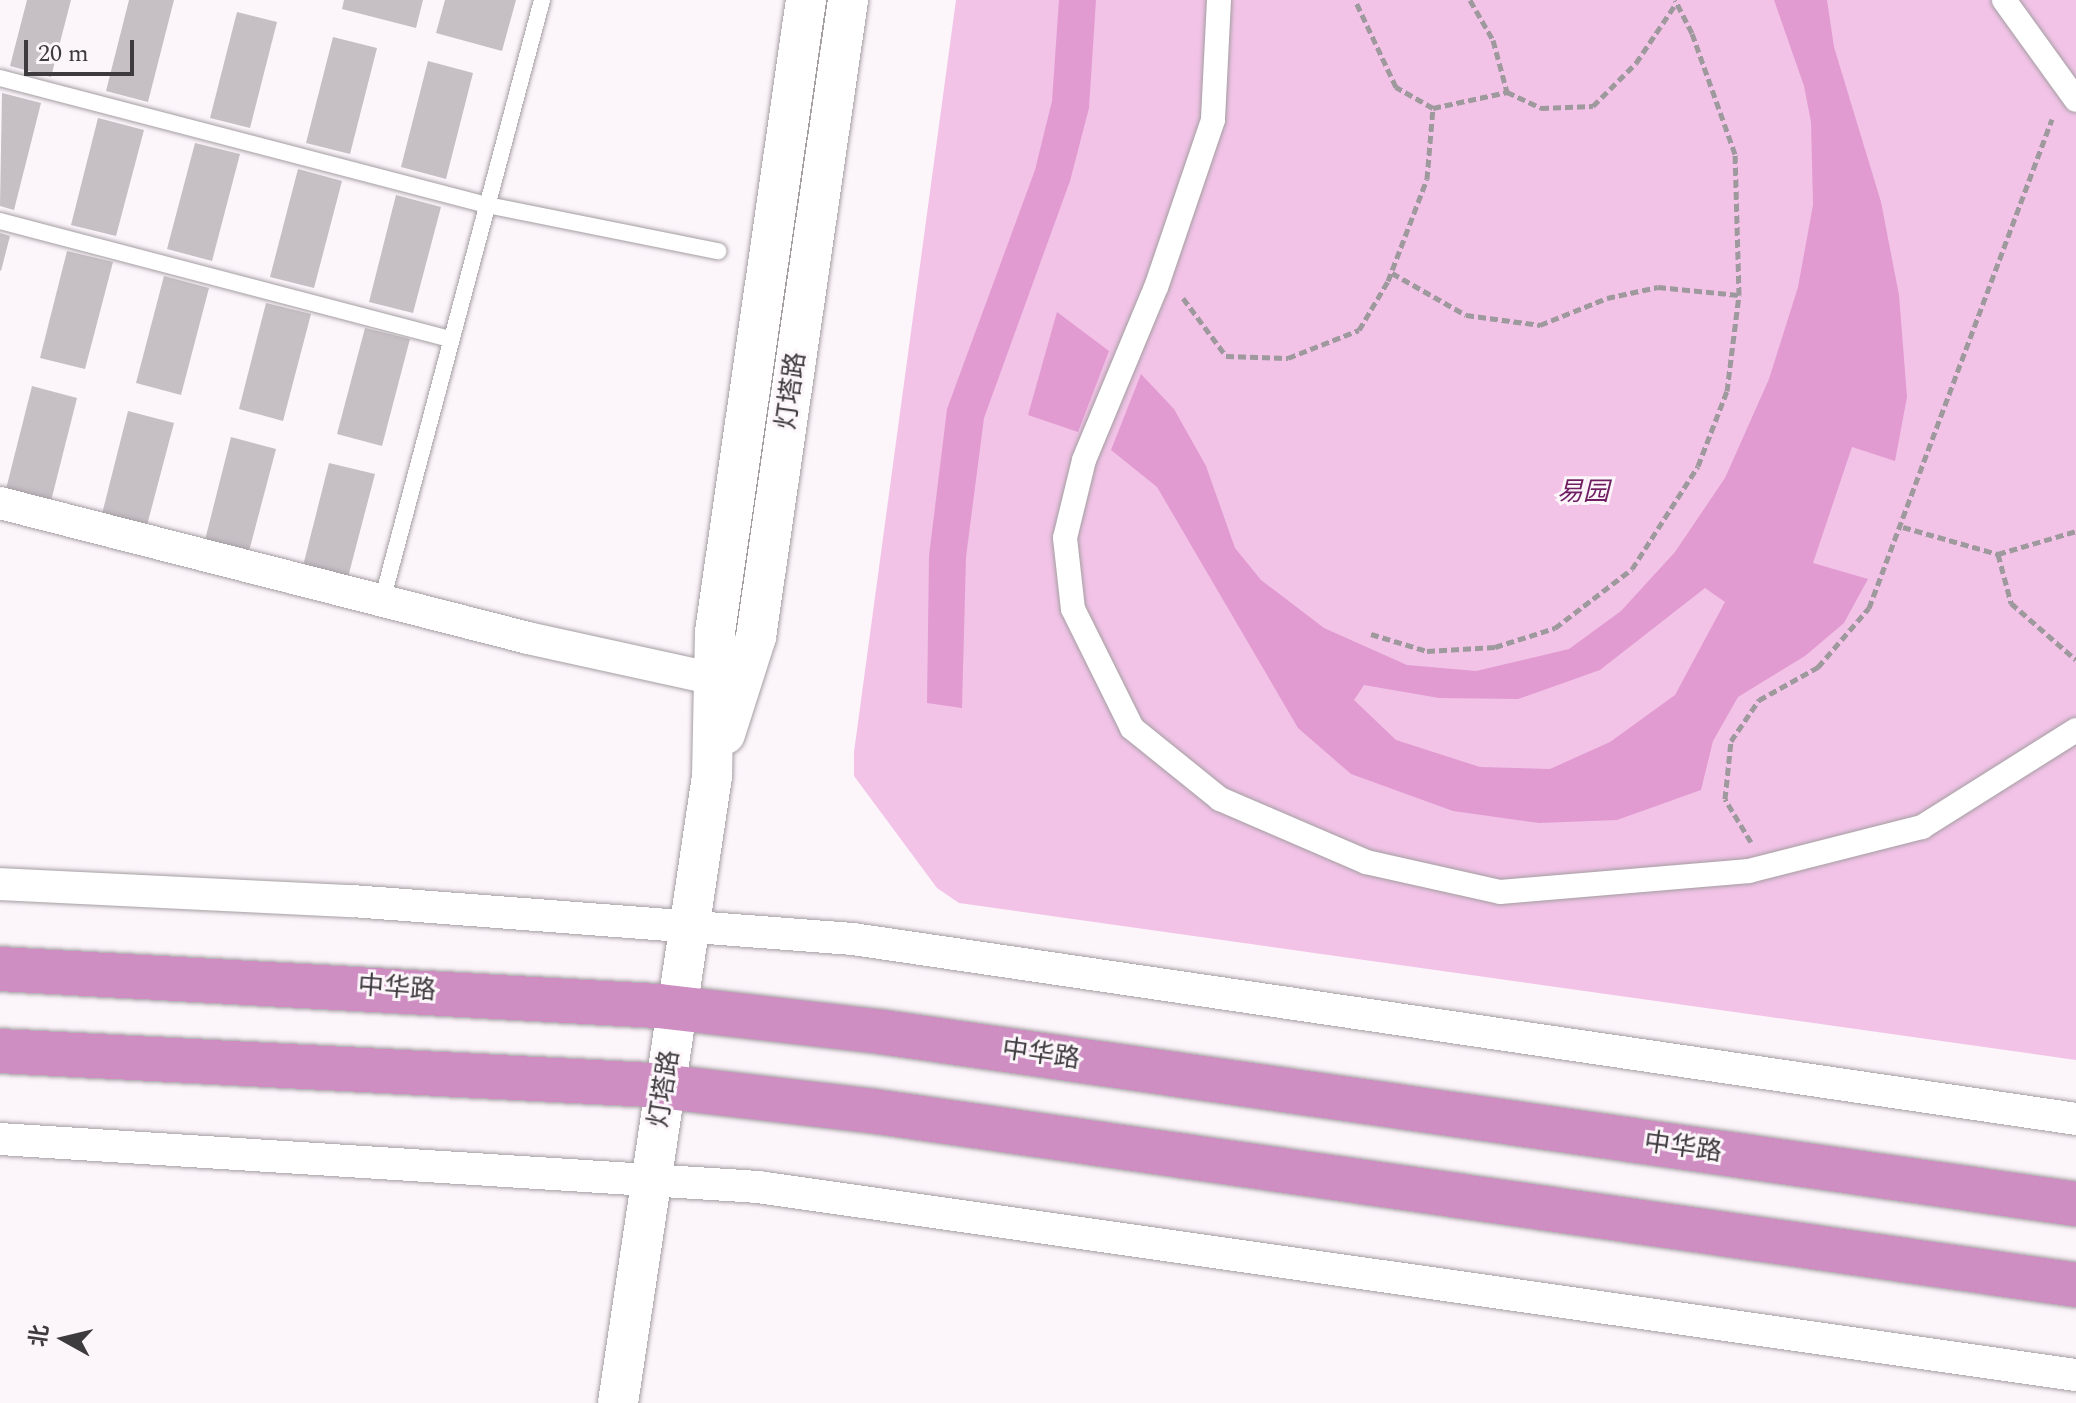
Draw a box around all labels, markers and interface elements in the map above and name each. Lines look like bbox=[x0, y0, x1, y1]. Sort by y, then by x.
scale bar bbox=[28, 24, 138, 74]
text: 20 m bbox=[38, 36, 89, 72]
street label: 灯塔路 bbox=[771, 350, 813, 432]
park label: 易园 bbox=[1557, 477, 1609, 509]
street label: 中华路 bbox=[357, 971, 437, 1007]
street label: 中华路 bbox=[1000, 1034, 1082, 1076]
street label: 灯塔路 bbox=[643, 1048, 687, 1130]
street label: 中华路 bbox=[1642, 1127, 1724, 1169]
north arrow bbox=[24, 1299, 104, 1379]
text: 北 bbox=[22, 1322, 58, 1349]

